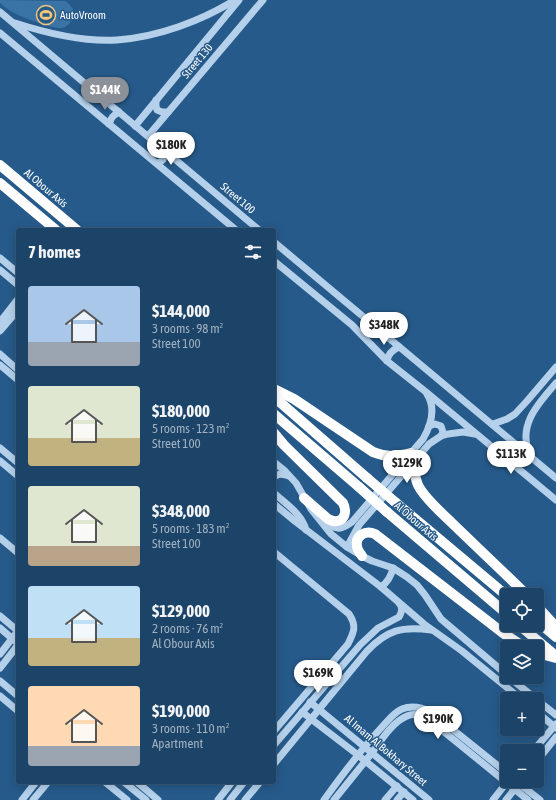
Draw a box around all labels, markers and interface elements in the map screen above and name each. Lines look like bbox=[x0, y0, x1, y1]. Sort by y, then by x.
sports icon: AutoVroom bbox=[35, 4, 57, 26]
place label: AutoVroom bbox=[60, 9, 106, 21]
street label: Street 130 bbox=[179, 41, 215, 81]
pin: $144K bbox=[77, 77, 133, 111]
text: $144K bbox=[90, 82, 120, 97]
pin: $180K bbox=[143, 132, 199, 166]
text: $180K bbox=[156, 137, 186, 152]
street label: Al Obour Axis bbox=[22, 166, 70, 210]
street label: Street 100 bbox=[218, 180, 258, 216]
icon: filters bbox=[242, 241, 264, 263]
text: 7 homes bbox=[28, 242, 81, 262]
text: $144,000 bbox=[152, 301, 210, 321]
icon: home bbox=[60, 302, 108, 350]
pin: $348K bbox=[356, 312, 412, 346]
text: $348K bbox=[369, 317, 399, 332]
text: 3 rooms · 98 m² bbox=[152, 321, 223, 336]
text: Street 100 bbox=[152, 336, 201, 351]
text: $180,000 bbox=[152, 401, 210, 421]
icon: home bbox=[60, 402, 108, 450]
text: 5 rooms · 123 m² bbox=[152, 421, 229, 436]
text: Street 100 bbox=[152, 436, 201, 451]
pin: $113K bbox=[483, 441, 539, 475]
text: $113K bbox=[496, 446, 526, 461]
pin: $129K bbox=[379, 450, 435, 484]
text: $129K bbox=[392, 455, 422, 470]
street label: Al Obour Axis bbox=[392, 499, 440, 543]
text: $348,000 bbox=[152, 501, 210, 521]
icon: home bbox=[60, 502, 108, 550]
text: 5 rooms · 183 m² bbox=[152, 521, 229, 536]
text: Street 100 bbox=[152, 536, 201, 551]
map controls bbox=[500, 588, 544, 788]
button: locate bbox=[500, 588, 544, 632]
text: $129,000 bbox=[152, 601, 210, 621]
icon: home bbox=[60, 602, 108, 650]
text: 2 rooms · 76 m² bbox=[152, 621, 223, 636]
text: Al Obour Axis bbox=[152, 636, 215, 651]
button: layers bbox=[500, 640, 544, 684]
pin: $169K bbox=[290, 660, 346, 694]
text: $169K bbox=[303, 665, 333, 680]
button: + bbox=[500, 692, 544, 736]
text: $190,000 bbox=[152, 701, 210, 721]
icon: home bbox=[60, 702, 108, 750]
pin: $190K bbox=[410, 706, 466, 740]
text: $190K bbox=[423, 711, 453, 726]
street label: Al Imam Al Bokhary Street bbox=[342, 712, 430, 788]
text: 3 rooms · 110 m² bbox=[152, 721, 229, 736]
text: Apartment bbox=[152, 736, 203, 751]
button: − bbox=[500, 744, 544, 788]

